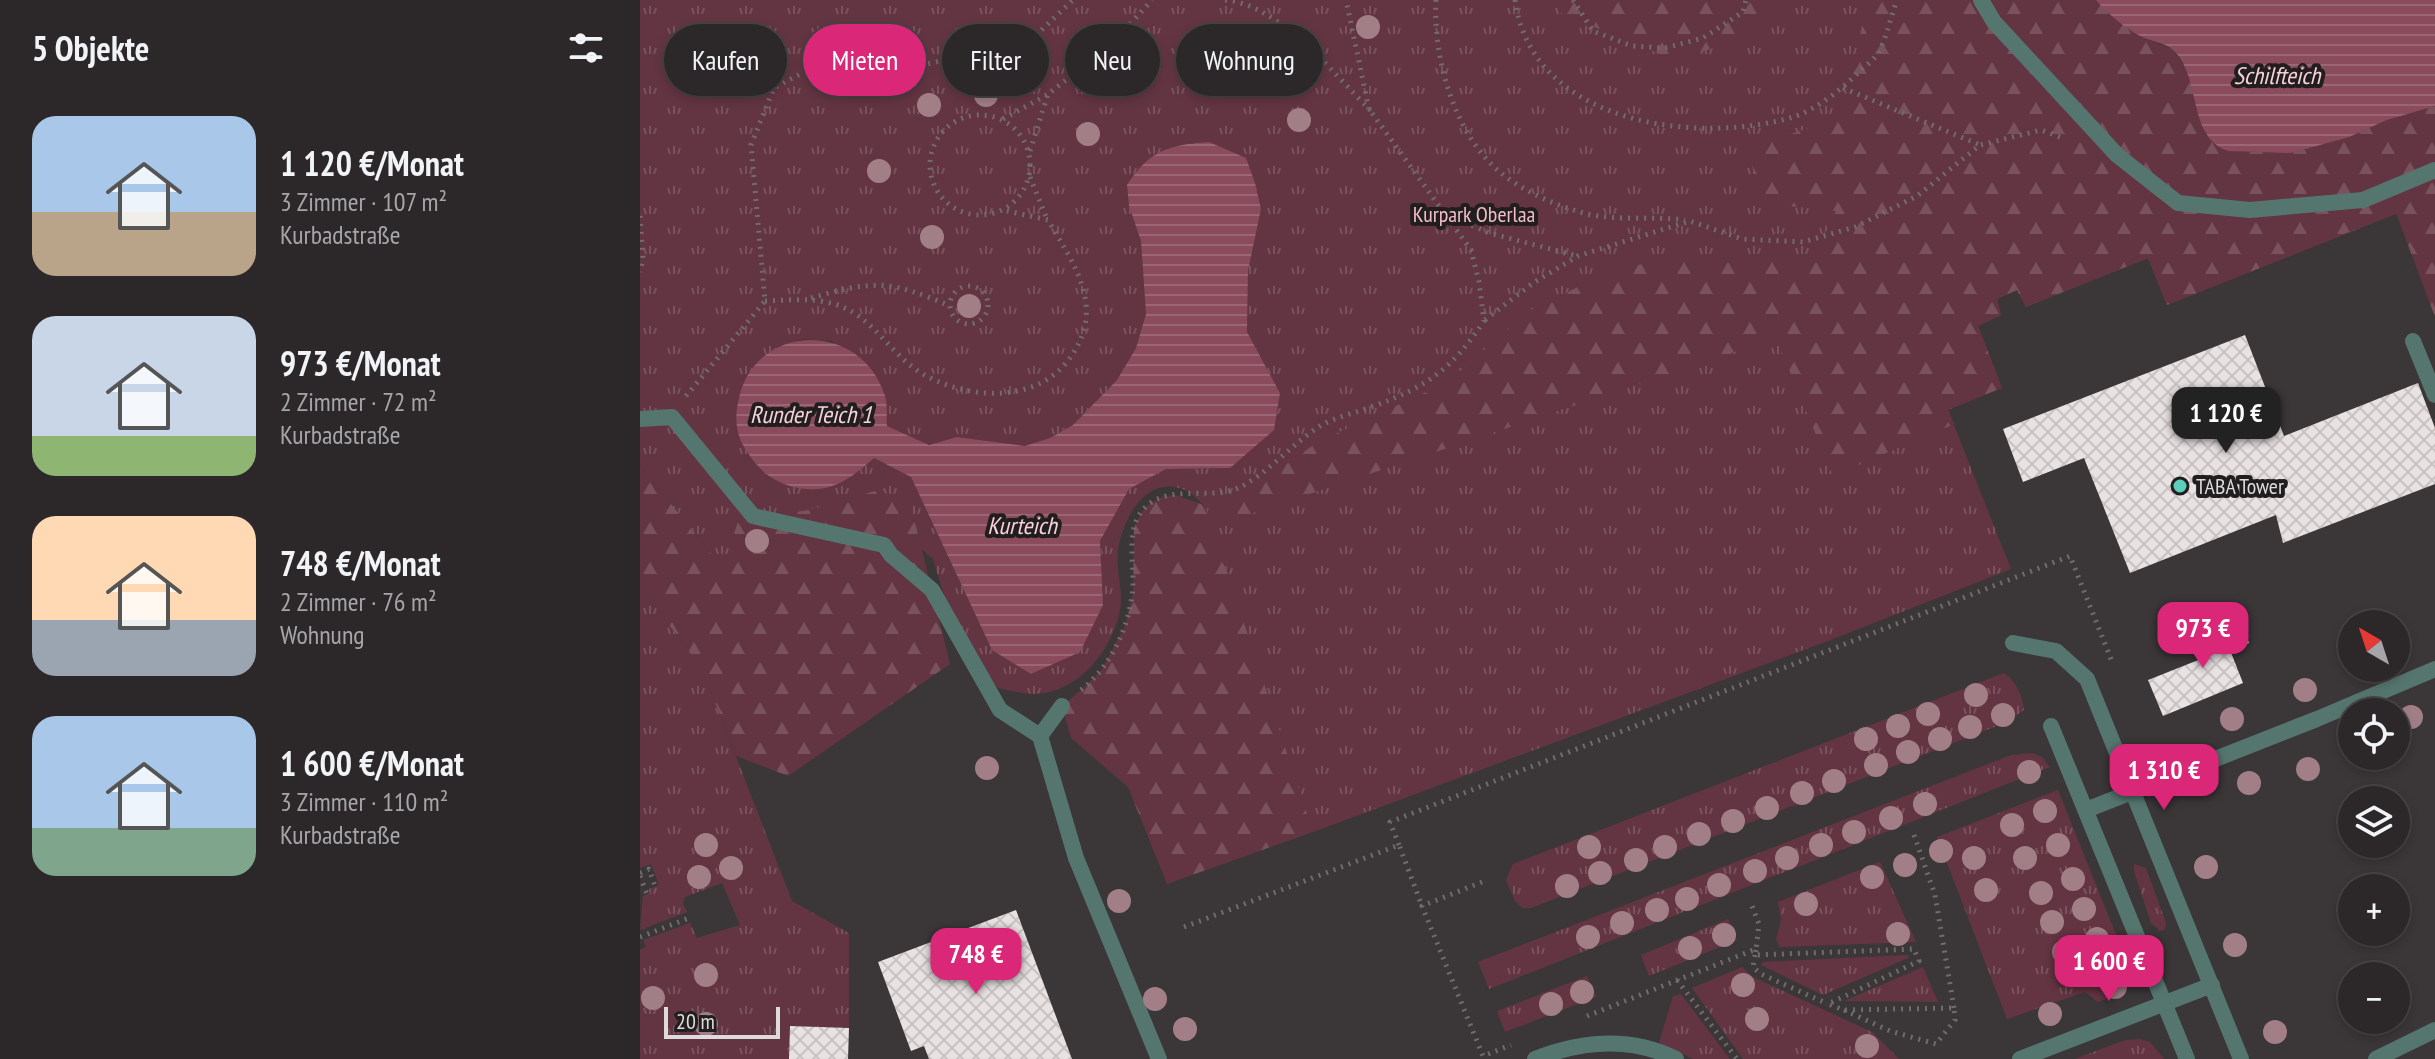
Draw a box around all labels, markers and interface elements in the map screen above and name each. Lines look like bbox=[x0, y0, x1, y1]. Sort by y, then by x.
chip: Kaufen bbox=[664, 24, 787, 96]
chip: Mieten bbox=[803, 24, 926, 96]
chip: Filter bbox=[942, 24, 1049, 96]
chip: Neu bbox=[1065, 24, 1160, 96]
chip: Wohnung bbox=[1176, 24, 1323, 96]
text: 5 Objekte bbox=[32, 26, 149, 70]
icon: filters bbox=[564, 26, 608, 70]
water label: Schilfteich bbox=[2234, 60, 2322, 91]
text: 1 120 €/Monat bbox=[280, 141, 464, 185]
icon: home bbox=[96, 148, 192, 244]
text: 3 Zimmer · 107 m² bbox=[280, 185, 447, 218]
park label: Kurpark Oberlaa bbox=[1413, 200, 1535, 228]
text: Kurbadstraße bbox=[280, 218, 401, 251]
text: 973 €/Monat bbox=[280, 341, 441, 385]
icon: home bbox=[96, 348, 192, 444]
text: 2 Zimmer · 72 m² bbox=[280, 385, 437, 418]
pin: 1 120 € bbox=[2152, 387, 2300, 455]
text: 1 120 € bbox=[2190, 396, 2262, 429]
water label: Runder Teich 1 bbox=[750, 399, 872, 430]
text: Kurbadstraße bbox=[280, 418, 401, 451]
place label: TABA Tower bbox=[2196, 472, 2284, 500]
marker: TABA Tower bbox=[2171, 477, 2189, 495]
water label: Kurteich bbox=[987, 510, 1058, 541]
text: 748 €/Monat bbox=[280, 541, 441, 585]
icon: home bbox=[96, 548, 192, 644]
text: 2 Zimmer · 76 m² bbox=[280, 585, 437, 618]
pin: 973 € bbox=[2147, 602, 2259, 670]
north arrow bbox=[2338, 610, 2410, 682]
map controls bbox=[2338, 610, 2410, 1034]
text: 973 € bbox=[2175, 611, 2231, 644]
text: Wohnung bbox=[280, 618, 365, 651]
button: locate bbox=[2338, 698, 2410, 770]
text: 1 600 €/Monat bbox=[280, 741, 464, 785]
pin: 1 310 € bbox=[2090, 744, 2238, 812]
icon: home bbox=[96, 748, 192, 844]
text: 1 310 € bbox=[2128, 753, 2200, 786]
text: 3 Zimmer · 110 m² bbox=[280, 785, 448, 818]
button: layers bbox=[2338, 786, 2410, 858]
text: Kurbadstraße bbox=[280, 818, 401, 851]
button: + bbox=[2338, 874, 2410, 946]
pin: 748 € bbox=[920, 928, 1032, 996]
pin: 1 600 € bbox=[2035, 935, 2183, 1003]
text: 748 € bbox=[948, 937, 1004, 970]
text: 1 600 € bbox=[2073, 944, 2145, 977]
button: − bbox=[2338, 962, 2410, 1034]
scale bar bbox=[664, 1003, 780, 1039]
text: 20 m bbox=[676, 1007, 715, 1035]

